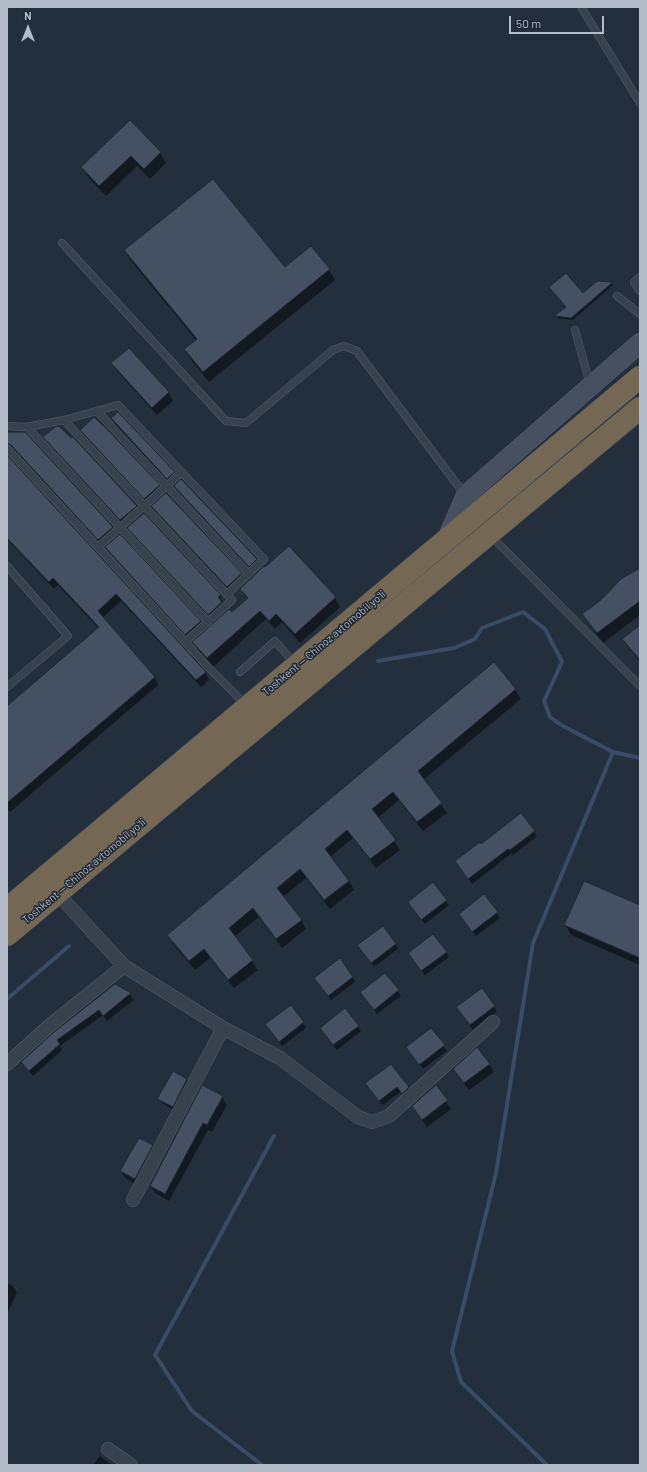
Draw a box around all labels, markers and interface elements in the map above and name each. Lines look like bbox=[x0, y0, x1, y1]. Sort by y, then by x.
north arrow bbox=[8, 8, 48, 48]
scale bar bbox=[511, 8, 606, 34]
text: N bbox=[24, 9, 32, 22]
text: 50 m bbox=[516, 16, 541, 30]
street label: Toshkent — Chinoz avtomobil yoʻli bbox=[260, 587, 388, 699]
street label: Toshkent — Chinoz avtomobil yoʻli bbox=[20, 815, 148, 927]

